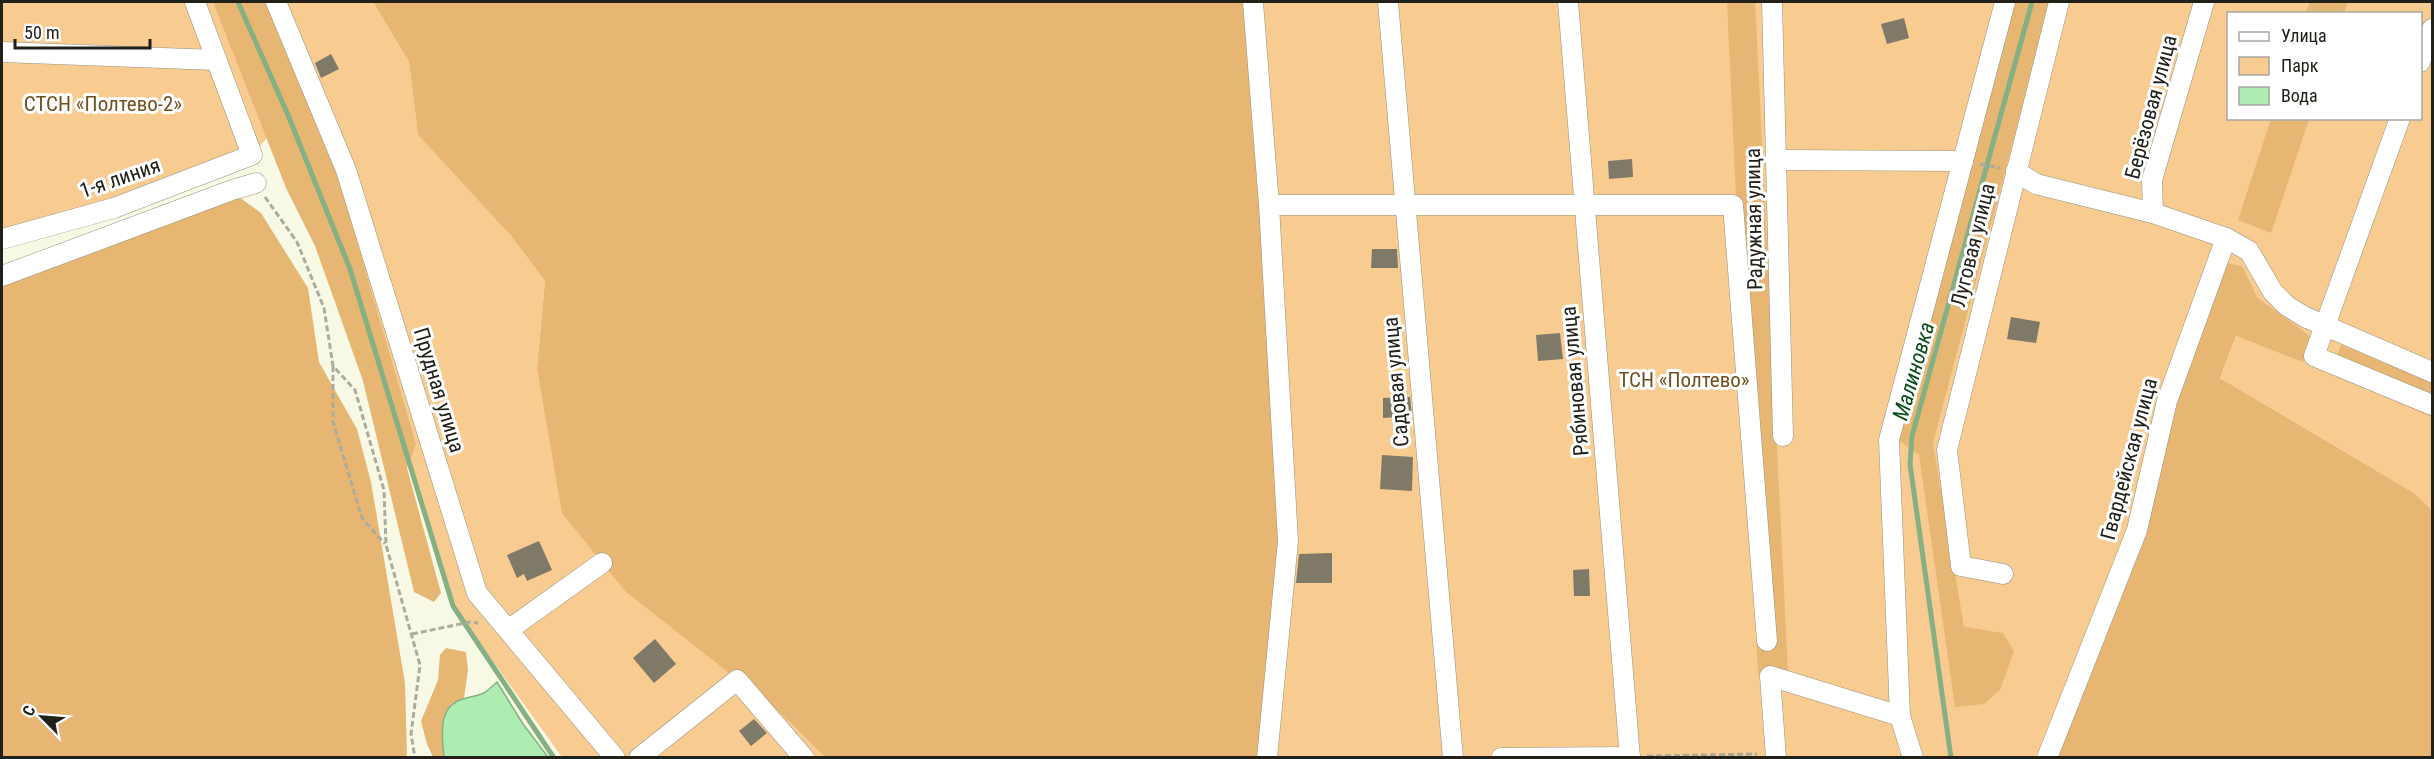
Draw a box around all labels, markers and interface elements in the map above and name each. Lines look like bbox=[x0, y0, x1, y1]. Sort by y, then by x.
scale bar bbox=[15, 12, 150, 50]
legend bbox=[2227, 12, 2422, 120]
text: 50 m bbox=[24, 22, 59, 43]
text: Улица bbox=[2281, 25, 2327, 46]
street label: Берёзовая улица bbox=[2120, 32, 2182, 182]
text: Парк bbox=[2281, 55, 2319, 76]
text: Вода bbox=[2281, 85, 2318, 106]
park label: СТСН «Полтево-2» bbox=[24, 92, 182, 116]
street label: Радужная улица bbox=[1741, 148, 1767, 290]
street label: 1-я линия bbox=[77, 153, 163, 203]
street label: Луговая улица bbox=[1946, 181, 2000, 309]
street label: Рябиновая улица bbox=[1557, 305, 1593, 457]
street label: Садовая улица bbox=[1378, 316, 1414, 448]
water label: Малиновка bbox=[1888, 319, 1939, 423]
street label: Прудная улица bbox=[409, 325, 469, 455]
park label: ТСН «Полтево» bbox=[1618, 368, 1750, 392]
street label: Гвардейская улица bbox=[2096, 375, 2162, 543]
north arrow bbox=[12, 687, 72, 747]
text: С bbox=[18, 703, 39, 719]

